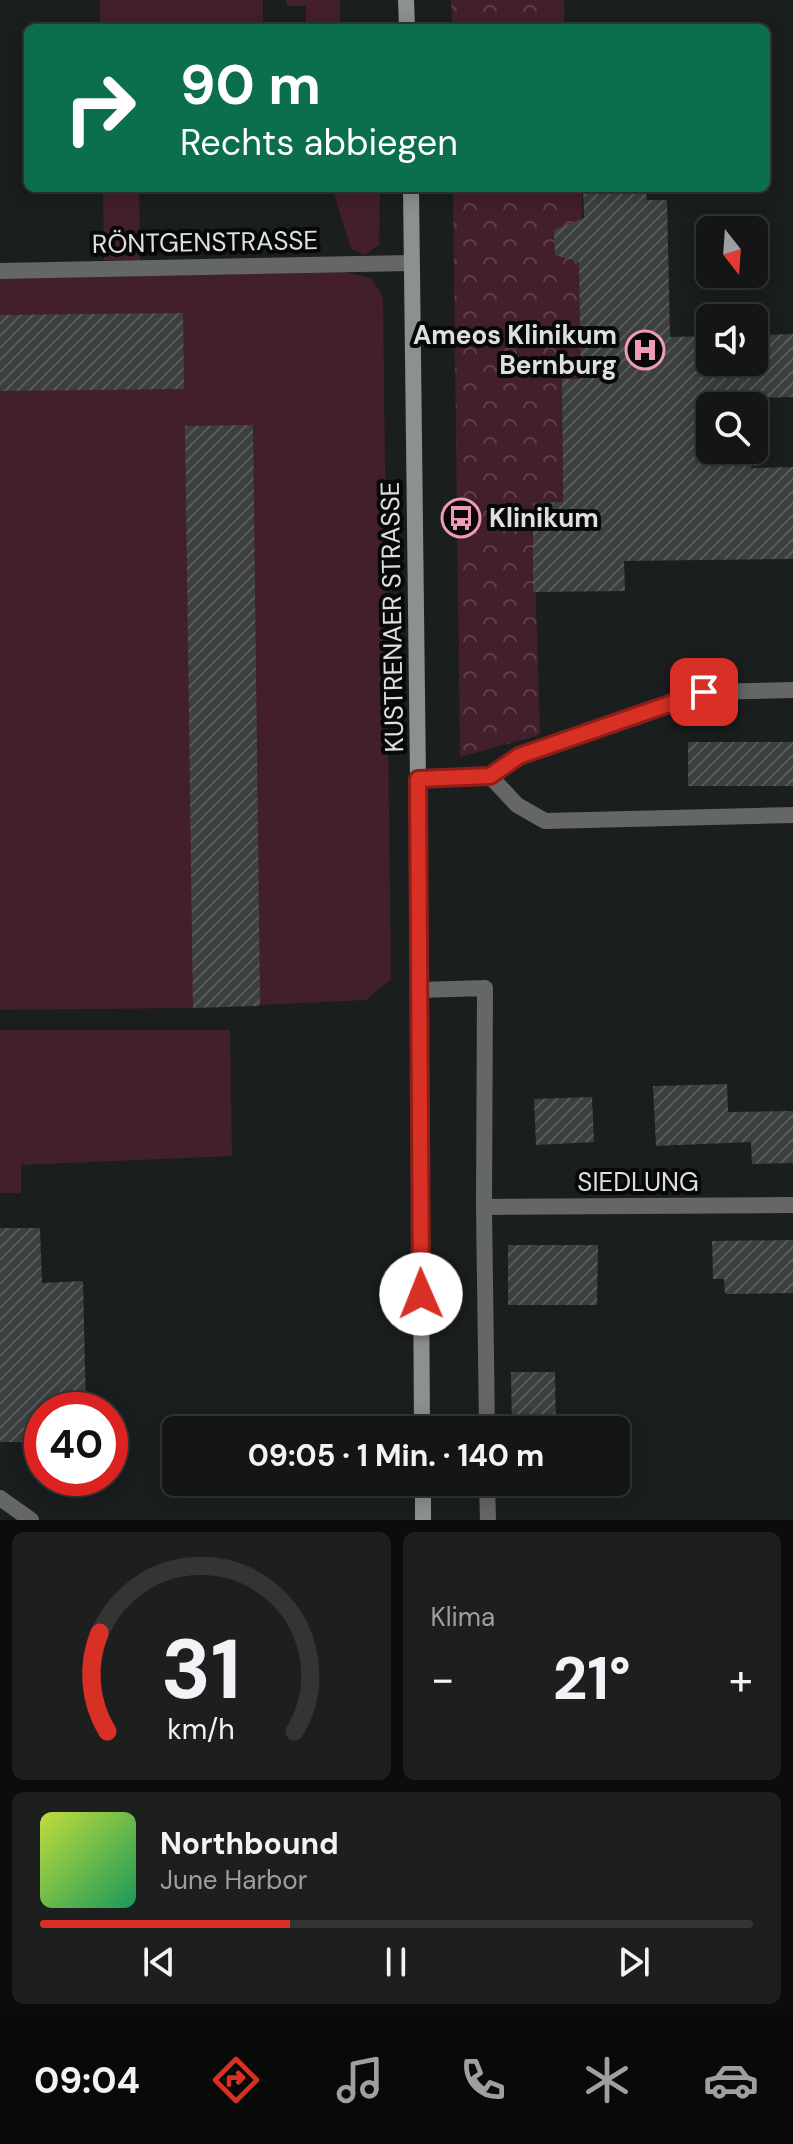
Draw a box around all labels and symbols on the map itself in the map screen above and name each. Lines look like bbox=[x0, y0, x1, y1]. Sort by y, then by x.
north arrow bbox=[696, 216, 768, 288]
street label: RÖNTGENSTRASSE bbox=[92, 223, 318, 261]
place label: Ameos Klinikum Bernburg bbox=[413, 318, 617, 382]
hospital icon: Ameos Klinikum Bernburg bbox=[624, 329, 666, 371]
street label: KUSTRENAER STRASSE bbox=[373, 481, 411, 753]
bus stop icon: Klinikum bbox=[440, 497, 482, 539]
place label: Klinikum bbox=[489, 501, 599, 535]
pin bbox=[670, 658, 738, 726]
street label: SIEDLUNG bbox=[577, 1165, 699, 1199]
position arrow bbox=[379, 1252, 463, 1336]
speed limit sign: 40 bbox=[24, 1392, 128, 1496]

